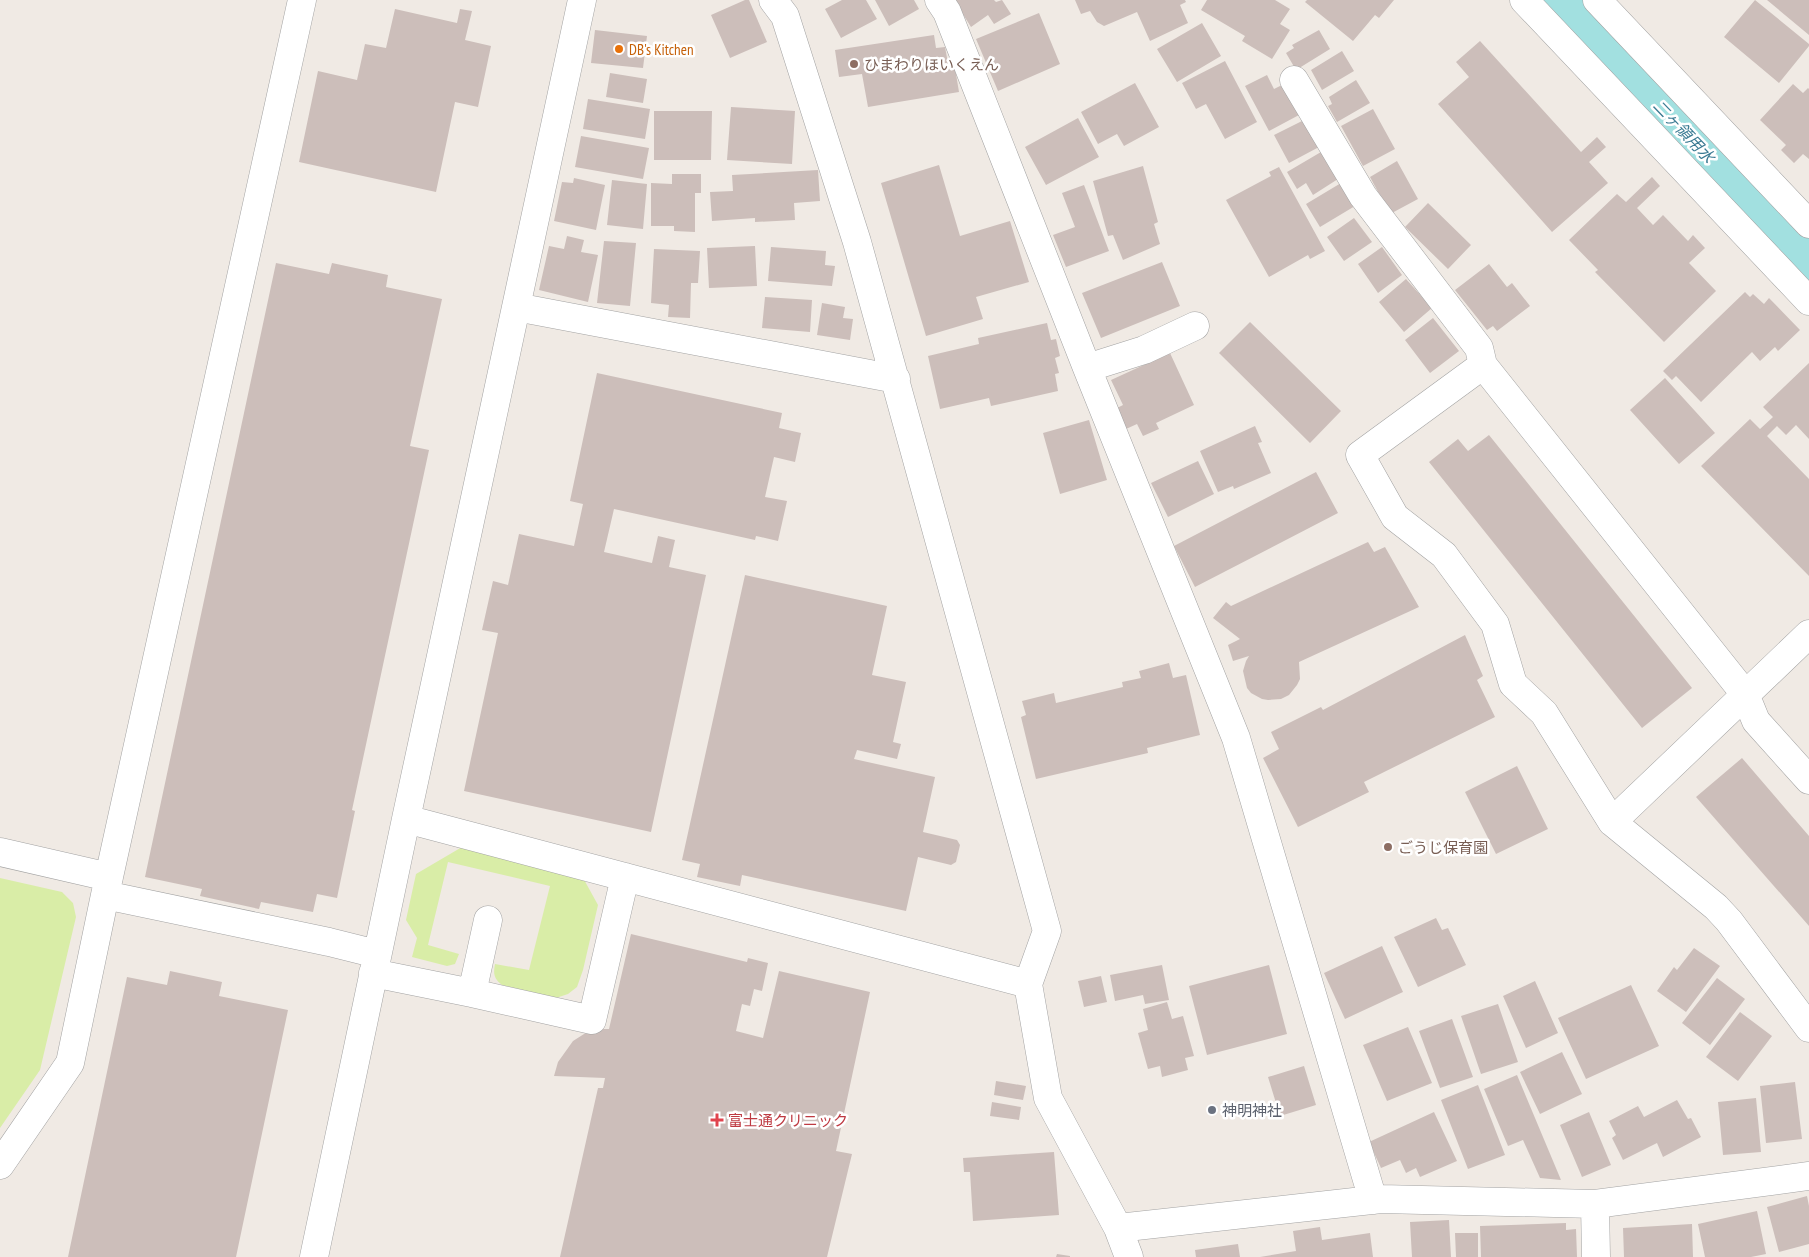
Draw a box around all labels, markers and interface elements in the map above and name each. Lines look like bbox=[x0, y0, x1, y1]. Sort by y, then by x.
place label: DB's Kitchen bbox=[629, 40, 694, 59]
marker: DB's Kitchen bbox=[613, 43, 625, 55]
place label: ひまわりほいくえん bbox=[864, 55, 999, 74]
marker: ひまわりほいくえん bbox=[848, 58, 860, 70]
water label: 二ヶ領用水 bbox=[1649, 95, 1720, 168]
place label: ごうじ保育園 bbox=[1398, 838, 1488, 857]
marker: ごうじ保育園 bbox=[1382, 841, 1394, 853]
place label: 神明神社 bbox=[1222, 1101, 1282, 1120]
marker: 神明神社 bbox=[1206, 1104, 1218, 1116]
place label: 富士通クリニック bbox=[728, 1111, 848, 1130]
marker: 富士通クリニック bbox=[710, 1113, 724, 1127]

